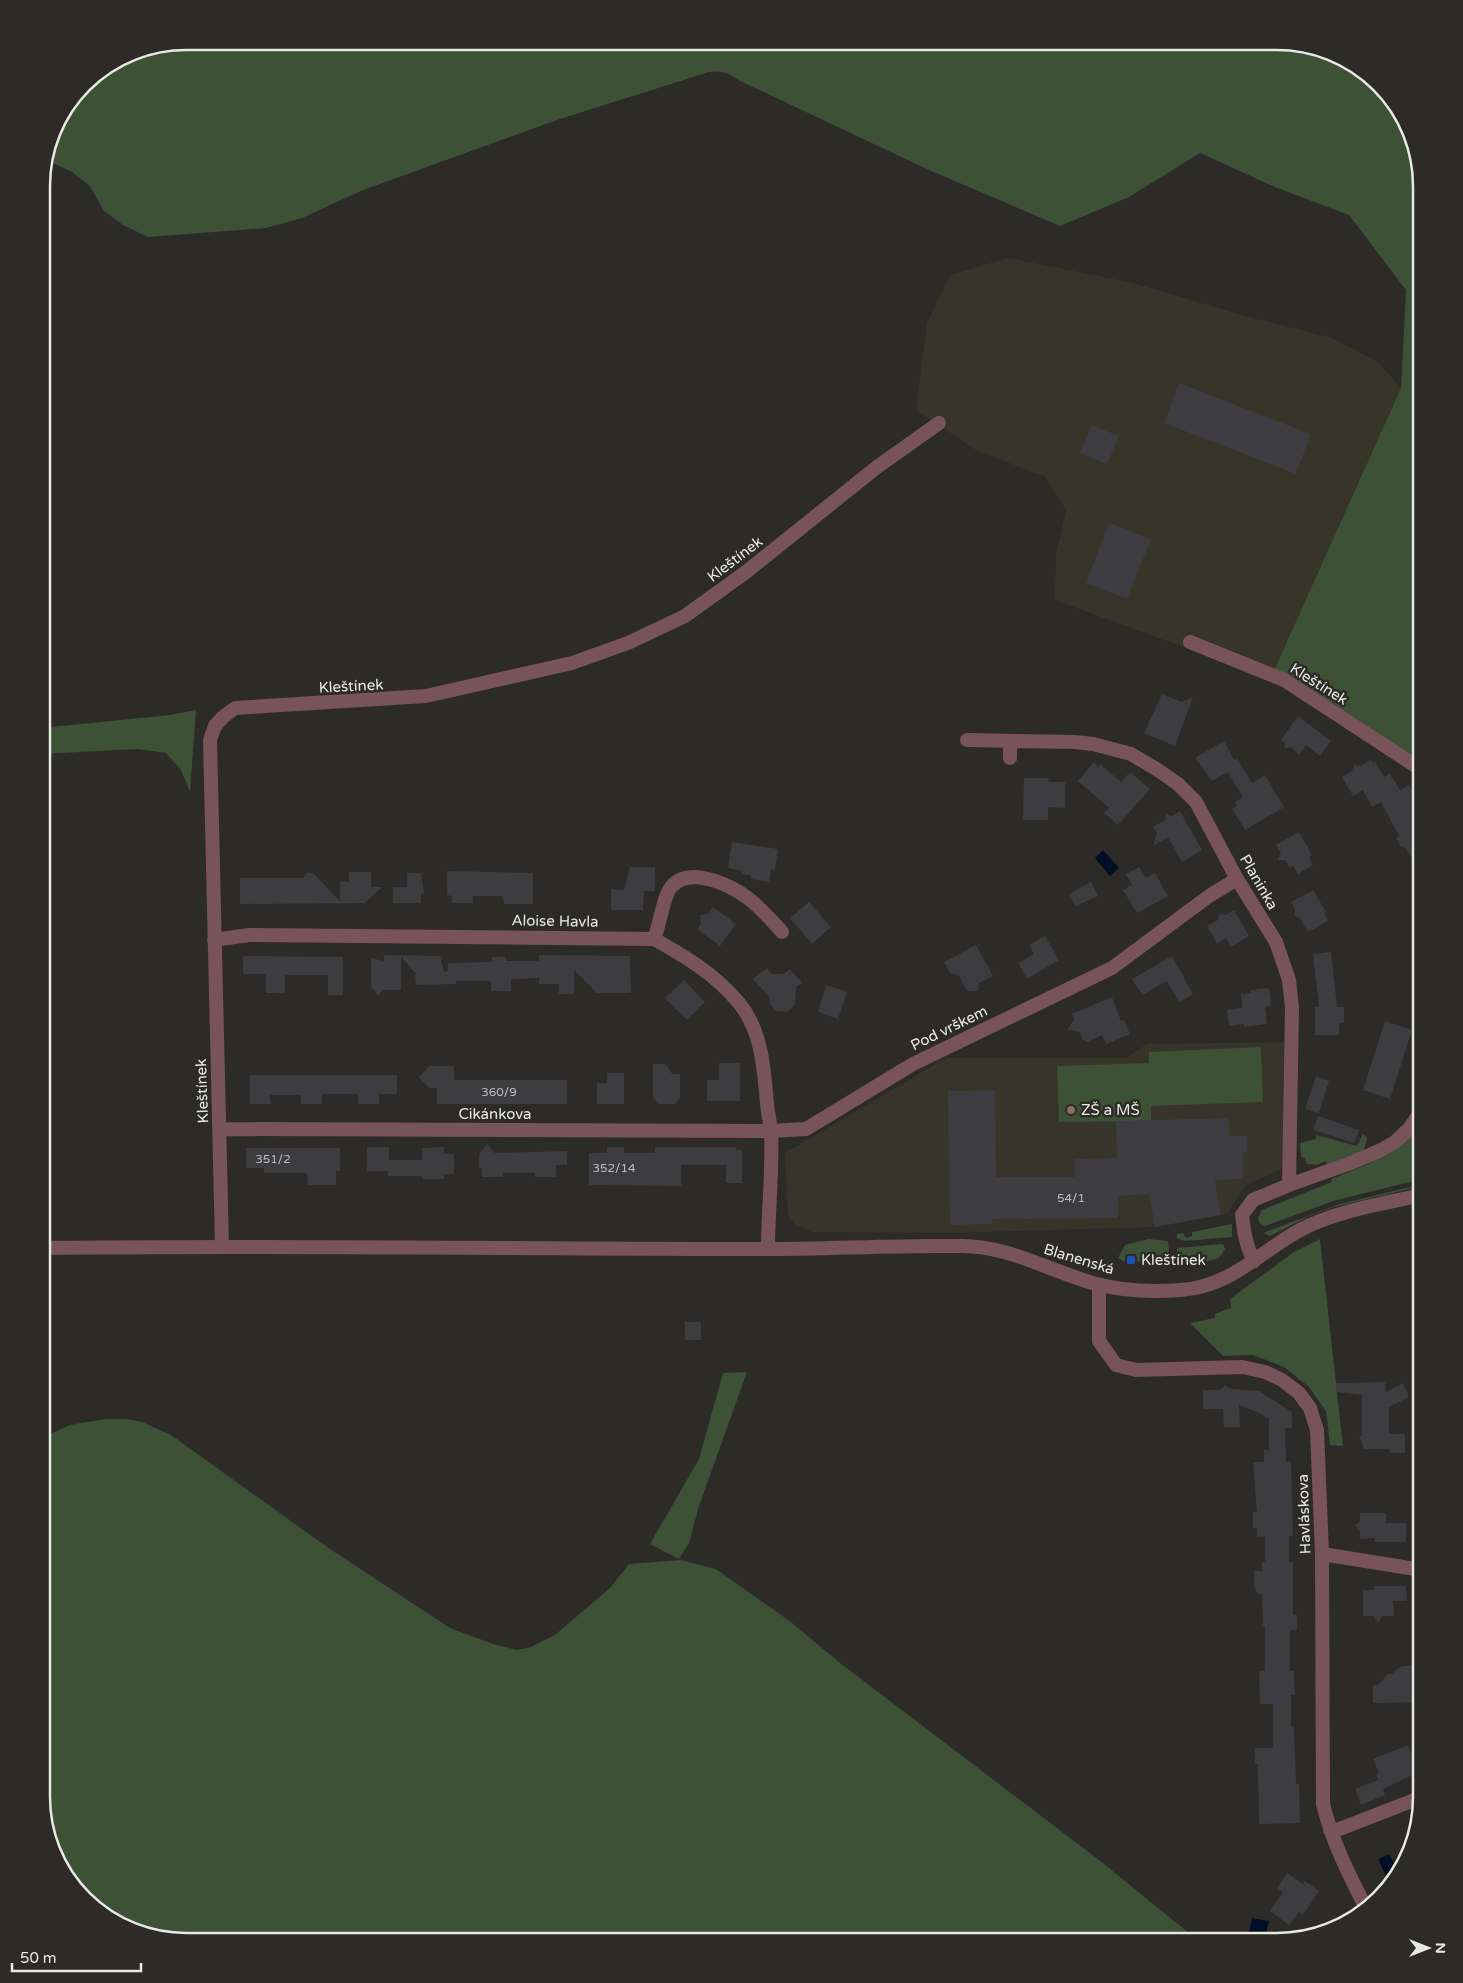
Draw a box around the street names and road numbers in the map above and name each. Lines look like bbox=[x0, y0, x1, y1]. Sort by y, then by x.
street label: Kleštínek bbox=[704, 532, 766, 586]
street label: Kleštínek bbox=[1287, 659, 1351, 709]
street label: Kleštínek bbox=[318, 675, 384, 697]
street label: Planinka bbox=[1236, 851, 1282, 913]
street label: Aloise Havla bbox=[511, 911, 599, 931]
street label: Pod vrškem bbox=[908, 1002, 990, 1054]
street label: Kleštínek bbox=[192, 1058, 212, 1124]
street label: Cikánkova bbox=[458, 1105, 532, 1123]
street label: Blanenská bbox=[1042, 1240, 1116, 1278]
street label: Havláskova bbox=[1294, 1474, 1314, 1554]

